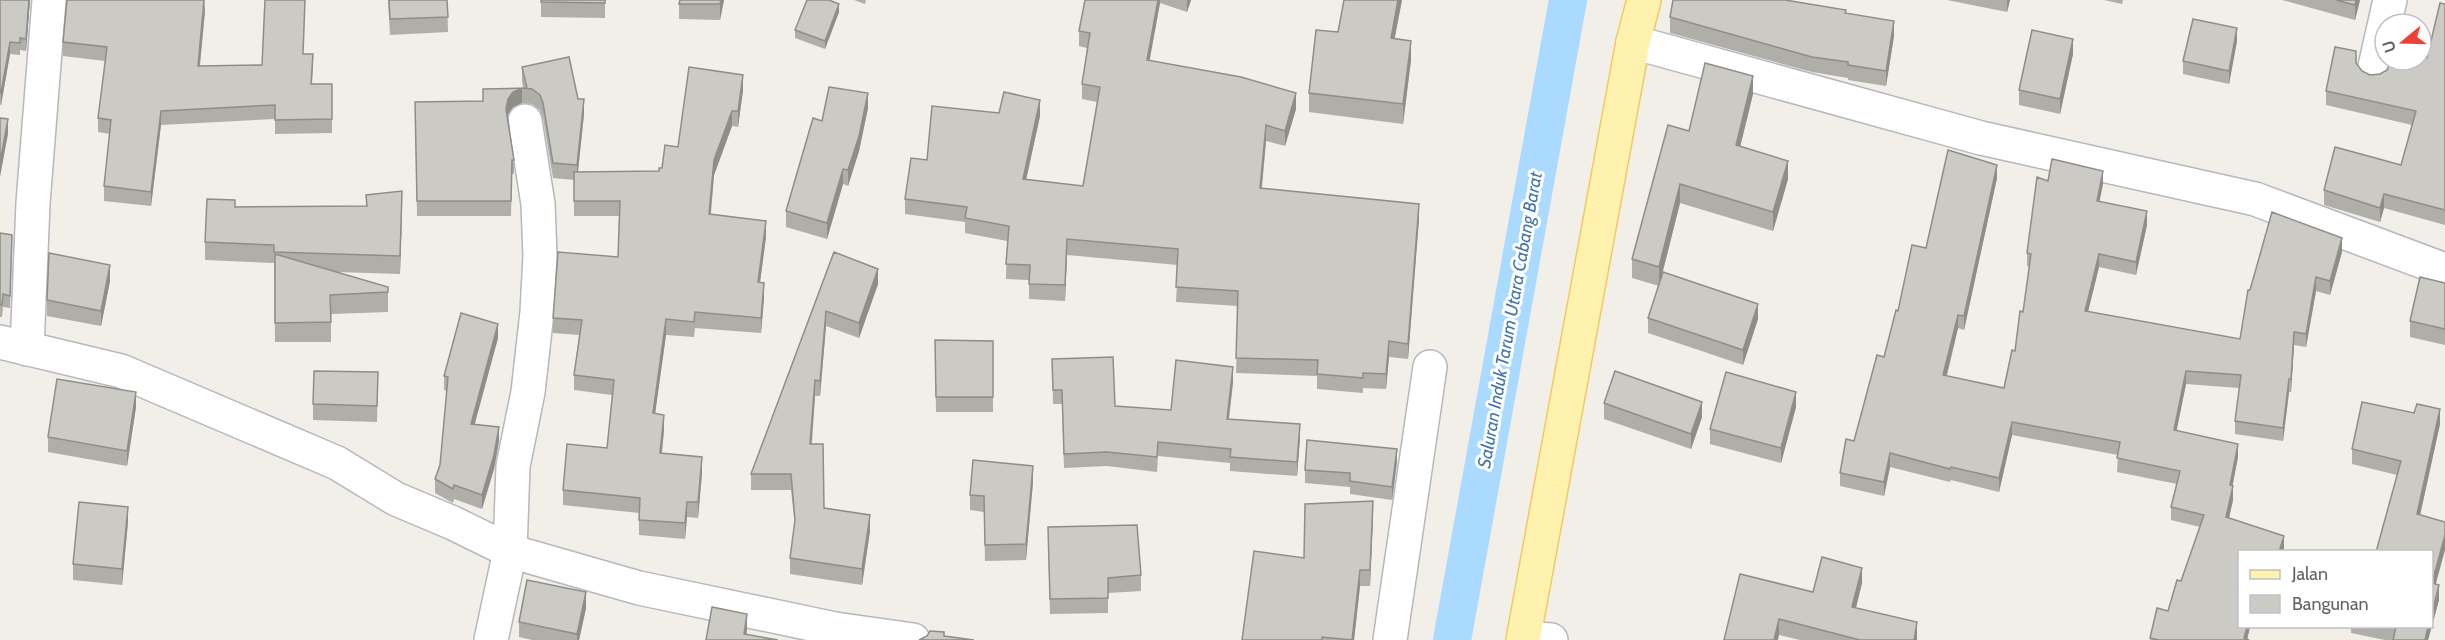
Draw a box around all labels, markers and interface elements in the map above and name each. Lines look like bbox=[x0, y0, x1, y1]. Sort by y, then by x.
north arrow bbox=[2373, 12, 2433, 72]
text: U bbox=[2378, 38, 2400, 55]
water label: Saluran Induk Tarum Utara Cabang Barat bbox=[1473, 170, 1547, 470]
legend bbox=[2238, 550, 2433, 628]
text: Jalan bbox=[2291, 563, 2328, 585]
text: Bangunan bbox=[2292, 593, 2369, 615]

